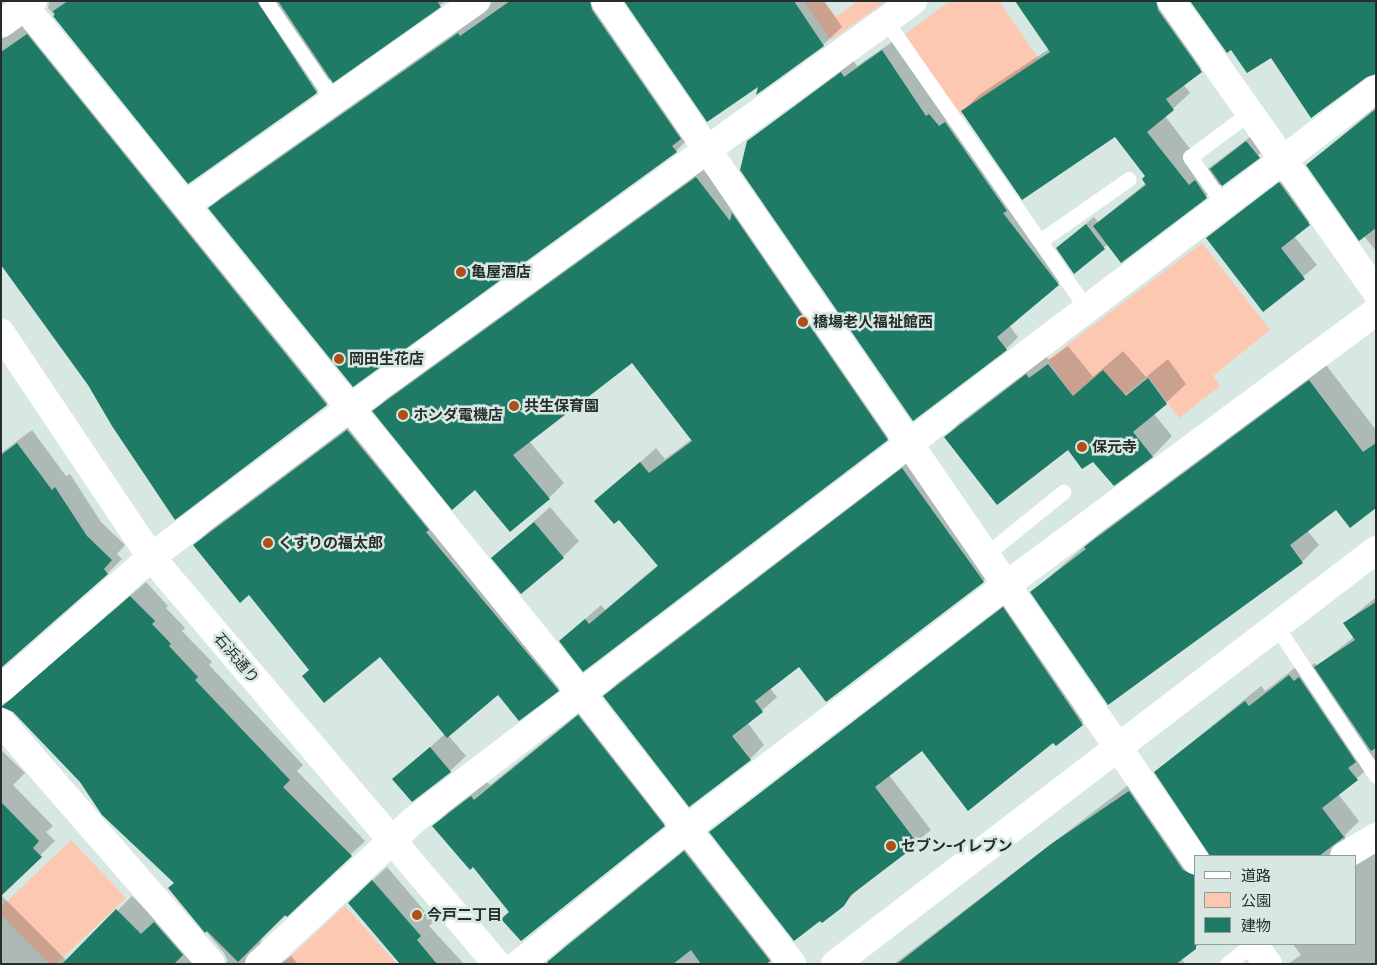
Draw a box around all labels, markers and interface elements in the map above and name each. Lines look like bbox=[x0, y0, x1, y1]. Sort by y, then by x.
place label: 亀屋酒店 bbox=[471, 263, 531, 281]
marker: 亀屋酒店 bbox=[455, 266, 467, 278]
place label: 橋場老人福祉館西 bbox=[813, 313, 933, 331]
marker: 橋場老人福祉館西 bbox=[797, 316, 809, 328]
place label: 岡田生花店 bbox=[349, 350, 424, 368]
marker: 岡田生花店 bbox=[333, 353, 345, 365]
place label: 共生保育園 bbox=[524, 397, 599, 415]
marker: 共生保育園 bbox=[508, 400, 520, 412]
place label: ホンダ電機店 bbox=[413, 406, 503, 424]
marker: ホンダ電機店 bbox=[397, 409, 409, 421]
place label: 保元寺 bbox=[1092, 438, 1137, 456]
marker: 保元寺 bbox=[1076, 441, 1088, 453]
place label: くすりの福太郎 bbox=[278, 534, 383, 552]
marker: くすりの福太郎 bbox=[262, 537, 274, 549]
street label: 石浜通り bbox=[211, 629, 263, 687]
place label: セブン-イレブン bbox=[901, 837, 1012, 855]
marker: セブン-イレブン bbox=[885, 840, 897, 852]
legend bbox=[1194, 855, 1357, 945]
text: 道路 bbox=[1241, 866, 1271, 884]
text: 公園 bbox=[1241, 891, 1271, 909]
place label: 今戸二丁目 bbox=[427, 906, 502, 924]
marker: 今戸二丁目 bbox=[411, 909, 423, 921]
text: 建物 bbox=[1241, 916, 1271, 934]

